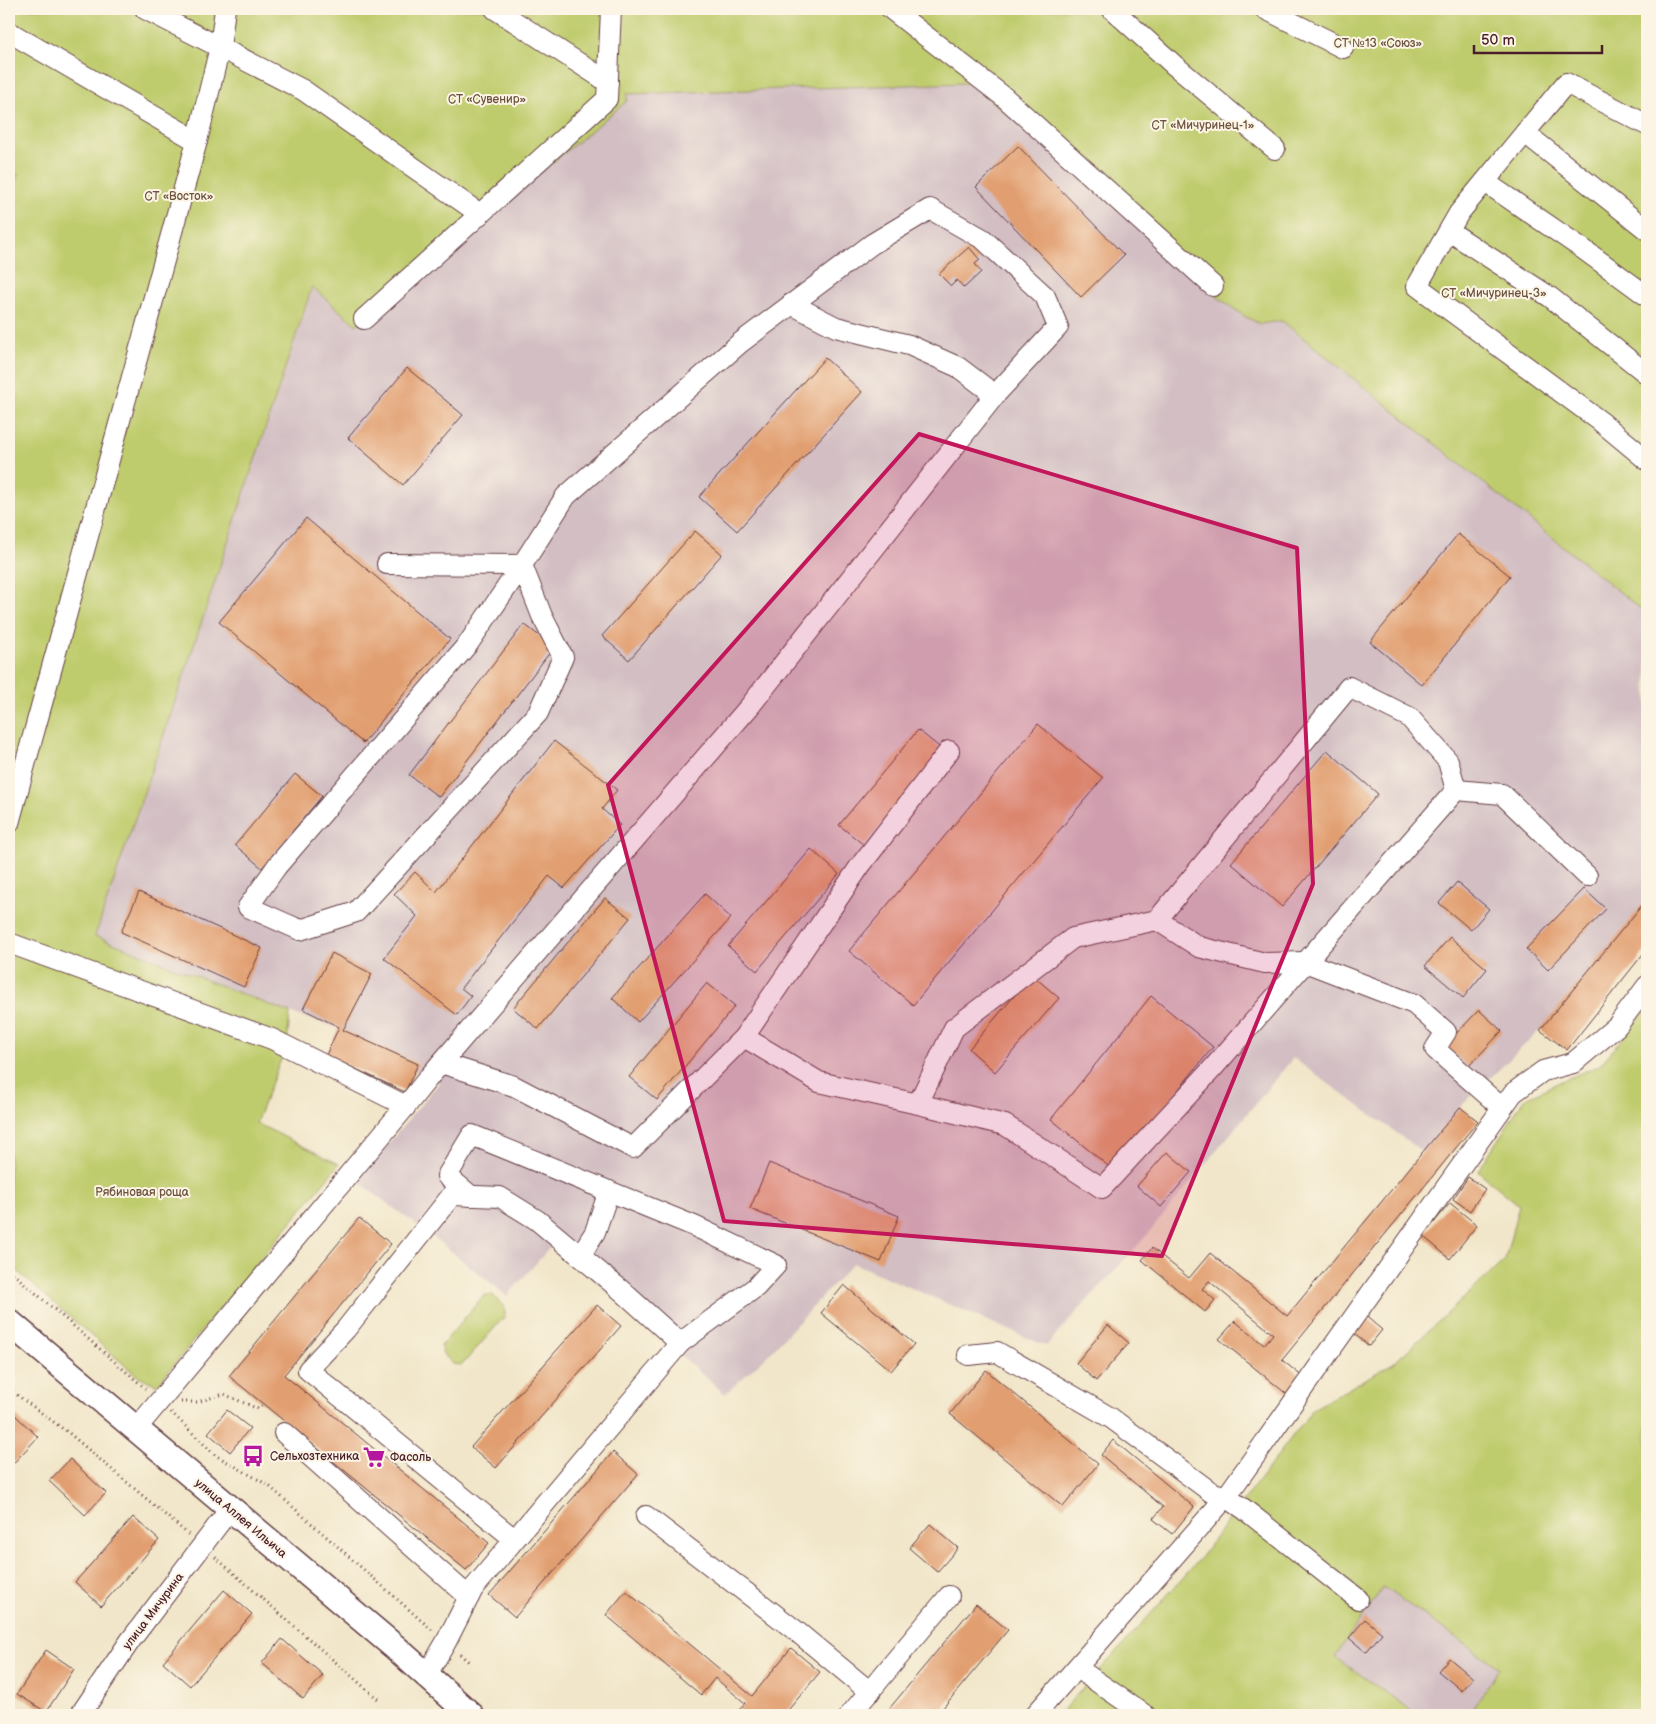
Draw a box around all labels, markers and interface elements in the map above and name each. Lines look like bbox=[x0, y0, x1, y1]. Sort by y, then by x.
scale bar bbox=[1474, 22, 1601, 54]
text: 50 m bbox=[1481, 31, 1515, 50]
park label: СТ №13 «Союз» bbox=[1334, 36, 1423, 51]
park label: СТ «Сувенир» bbox=[448, 92, 526, 107]
park label: СТ «Мичуринец-1» bbox=[1152, 118, 1255, 133]
park label: СТ «Восток» bbox=[144, 189, 214, 204]
park label: СТ «Мичуринец-3» bbox=[1441, 286, 1547, 301]
park label: Рябиновая роща bbox=[95, 1185, 189, 1200]
bus stop icon: Сельхозтехника bbox=[240, 1443, 266, 1469]
supermarket icon: Фасоль bbox=[361, 1444, 387, 1470]
place label: Сельхозтехника bbox=[270, 1449, 359, 1464]
place label: Фасоль bbox=[390, 1450, 431, 1465]
street label: улица Аллея Ильича bbox=[192, 1475, 290, 1561]
street label: улица Мичурина bbox=[120, 1570, 187, 1653]

